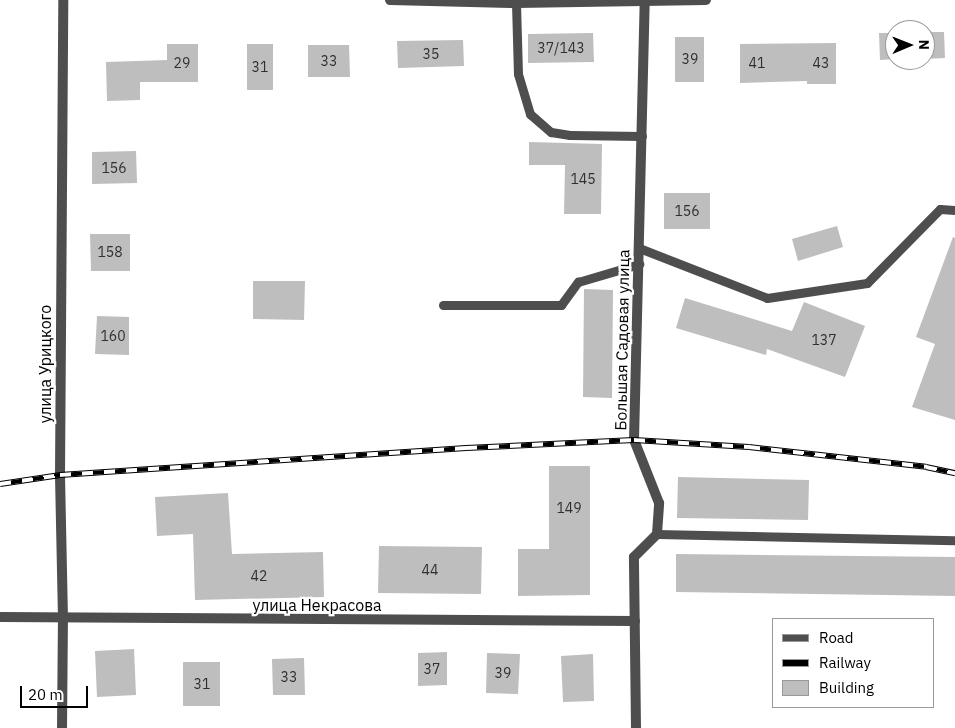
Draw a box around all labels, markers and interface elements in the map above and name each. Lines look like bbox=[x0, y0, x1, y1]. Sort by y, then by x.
north arrow bbox=[885, 20, 935, 70]
house number: 37/143 bbox=[537, 40, 585, 56]
text: N bbox=[915, 40, 933, 50]
house number: 35 bbox=[423, 46, 439, 62]
house number: 39 bbox=[682, 51, 698, 67]
house number: 33 bbox=[321, 53, 337, 69]
house number: 29 bbox=[174, 55, 190, 71]
house number: 41 bbox=[749, 55, 765, 71]
house number: 43 bbox=[813, 55, 829, 71]
house number: 31 bbox=[252, 59, 268, 75]
house number: 156 bbox=[101, 160, 127, 176]
house number: 145 bbox=[570, 171, 596, 187]
house number: 156 bbox=[674, 203, 700, 219]
house number: 158 bbox=[97, 244, 123, 260]
street label: Большая Садовая улица bbox=[611, 249, 633, 431]
street label: улица Урицкого bbox=[35, 305, 55, 423]
house number: 160 bbox=[100, 328, 126, 344]
house number: 137 bbox=[811, 332, 837, 348]
house number: 149 bbox=[556, 500, 582, 516]
house number: 44 bbox=[422, 562, 438, 578]
house number: 42 bbox=[251, 568, 267, 584]
street label: улица Некрасова bbox=[252, 595, 382, 615]
legend bbox=[772, 618, 935, 708]
text: Road bbox=[819, 628, 854, 647]
text: Railway bbox=[819, 653, 871, 672]
house number: 37 bbox=[424, 661, 440, 677]
house number: 39 bbox=[495, 665, 511, 681]
house number: 33 bbox=[281, 669, 297, 685]
scale bar bbox=[22, 676, 90, 708]
house number: 31 bbox=[194, 676, 210, 692]
text: Building bbox=[819, 678, 874, 697]
text: 20 m bbox=[28, 685, 63, 704]

